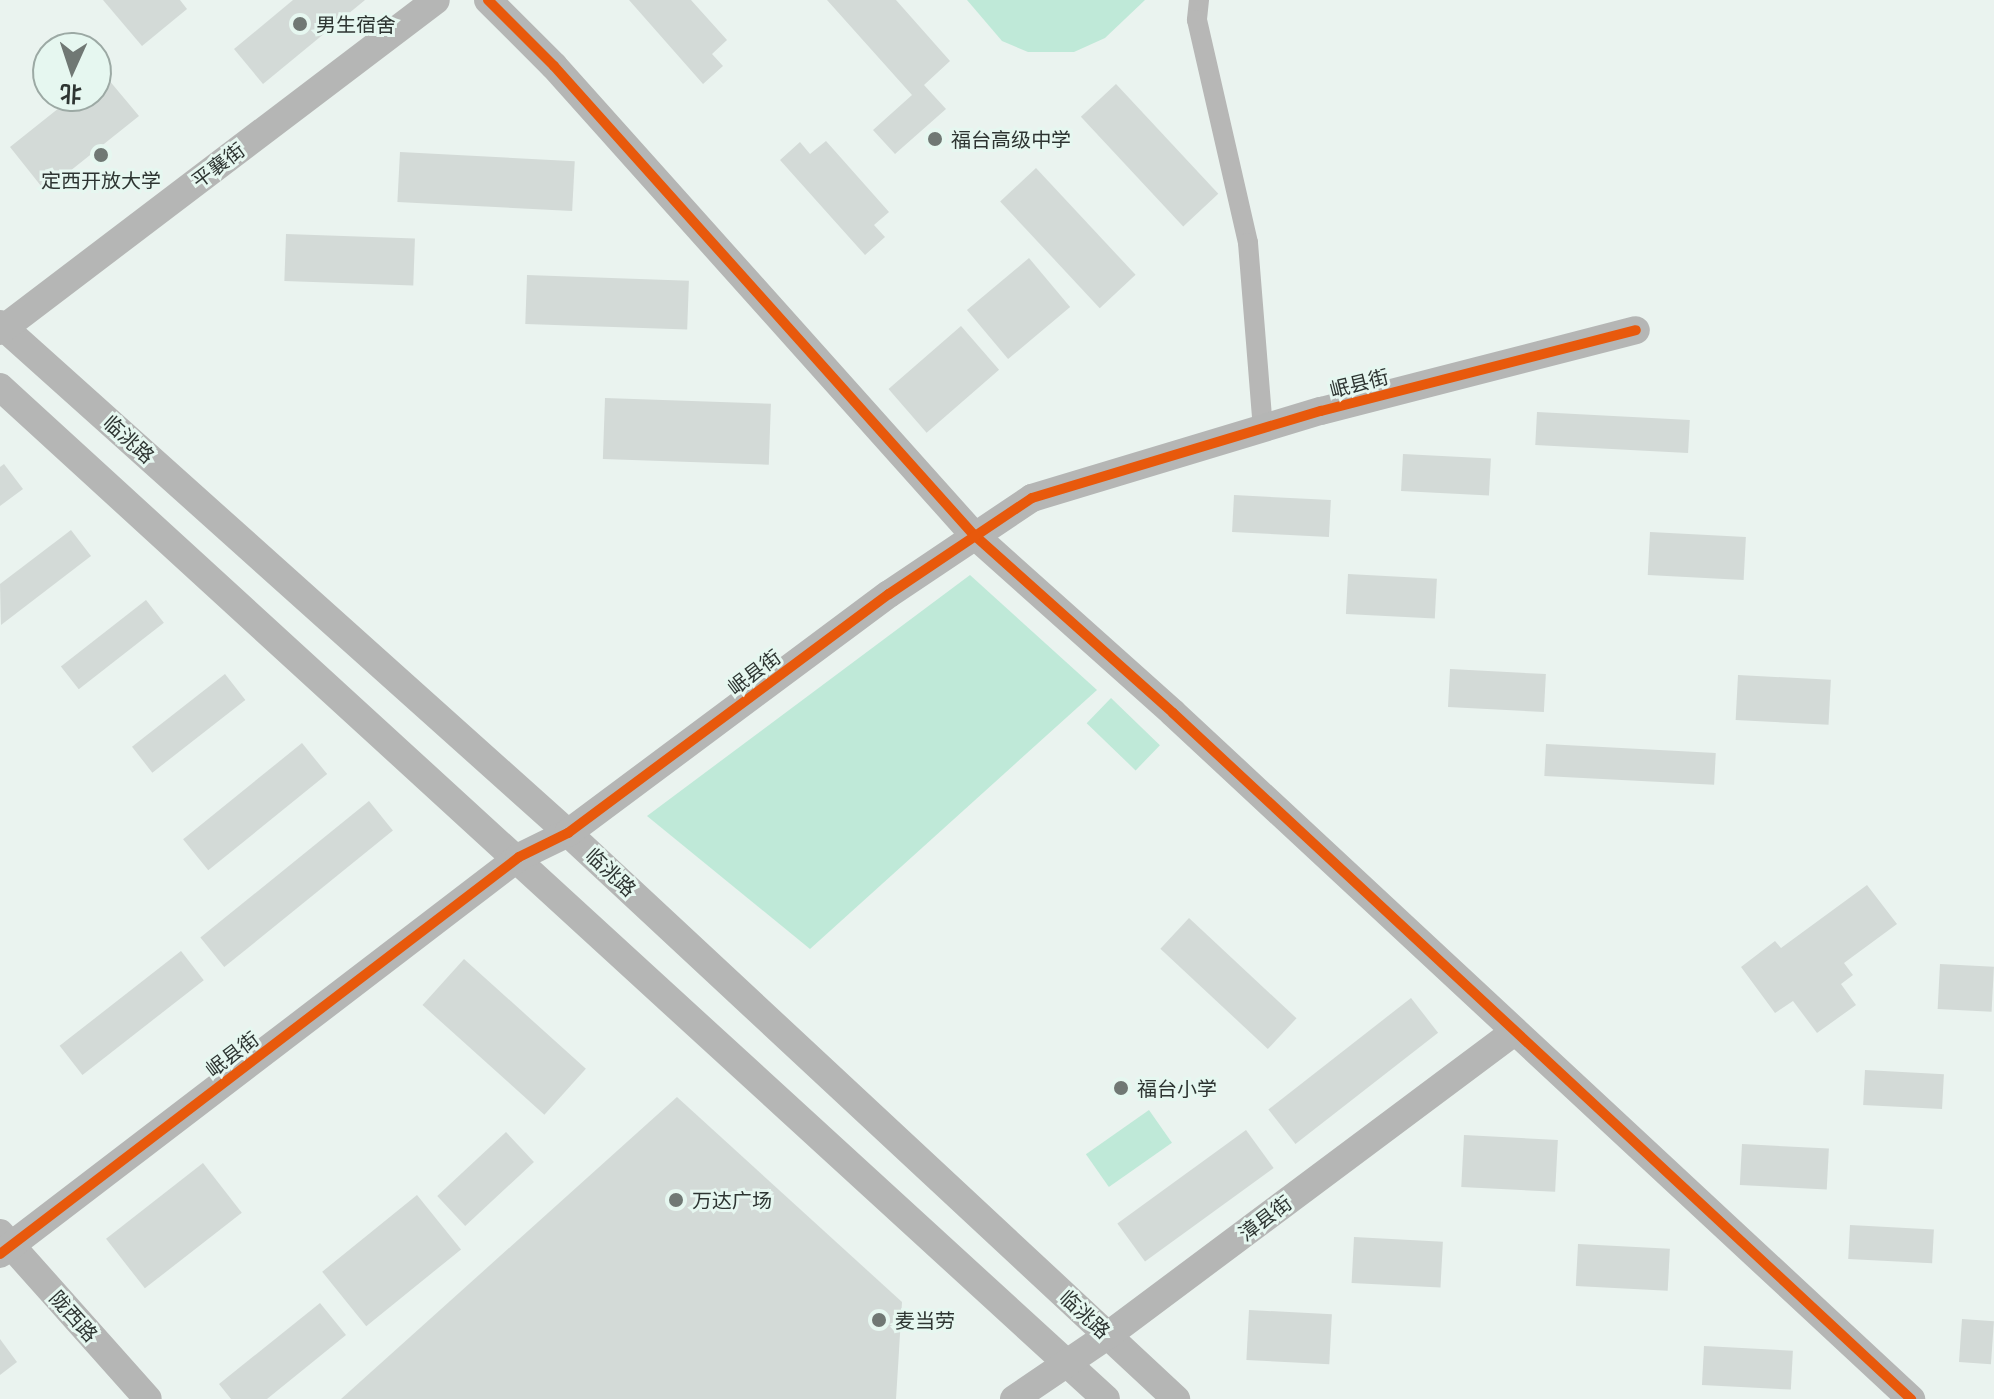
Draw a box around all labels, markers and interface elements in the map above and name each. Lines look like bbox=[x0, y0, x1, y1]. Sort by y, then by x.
place label: 男生宿舍 bbox=[316, 12, 396, 36]
marker: 男生宿舍 bbox=[291, 15, 309, 33]
north arrow bbox=[32, 32, 112, 112]
text: 北 bbox=[59, 80, 83, 109]
place label: 福台高级中学 bbox=[951, 127, 1071, 151]
marker: 福台高级中学 bbox=[926, 130, 944, 148]
street label: 平襄街 bbox=[187, 137, 249, 193]
marker: 定西开放大学 bbox=[92, 146, 110, 164]
place label: 定西开放大学 bbox=[41, 168, 161, 192]
street label: 岷县街 bbox=[1327, 364, 1391, 402]
street label: 临洮路 bbox=[99, 410, 159, 468]
street label: 岷县街 bbox=[723, 644, 785, 700]
street label: 临洮路 bbox=[581, 843, 641, 901]
street label: 岷县街 bbox=[201, 1026, 263, 1082]
place label: 福台小学 bbox=[1137, 1076, 1217, 1100]
marker: 福台小学 bbox=[1112, 1079, 1130, 1097]
place label: 万达广场 bbox=[692, 1188, 772, 1212]
street label: 漳县街 bbox=[1234, 1190, 1296, 1246]
marker: 万达广场 bbox=[667, 1191, 685, 1209]
street label: 临洮路 bbox=[1055, 1285, 1115, 1343]
street label: 陇西路 bbox=[45, 1286, 103, 1346]
place label: 麦当劳 bbox=[895, 1308, 955, 1332]
marker: 麦当劳 bbox=[870, 1311, 888, 1329]

